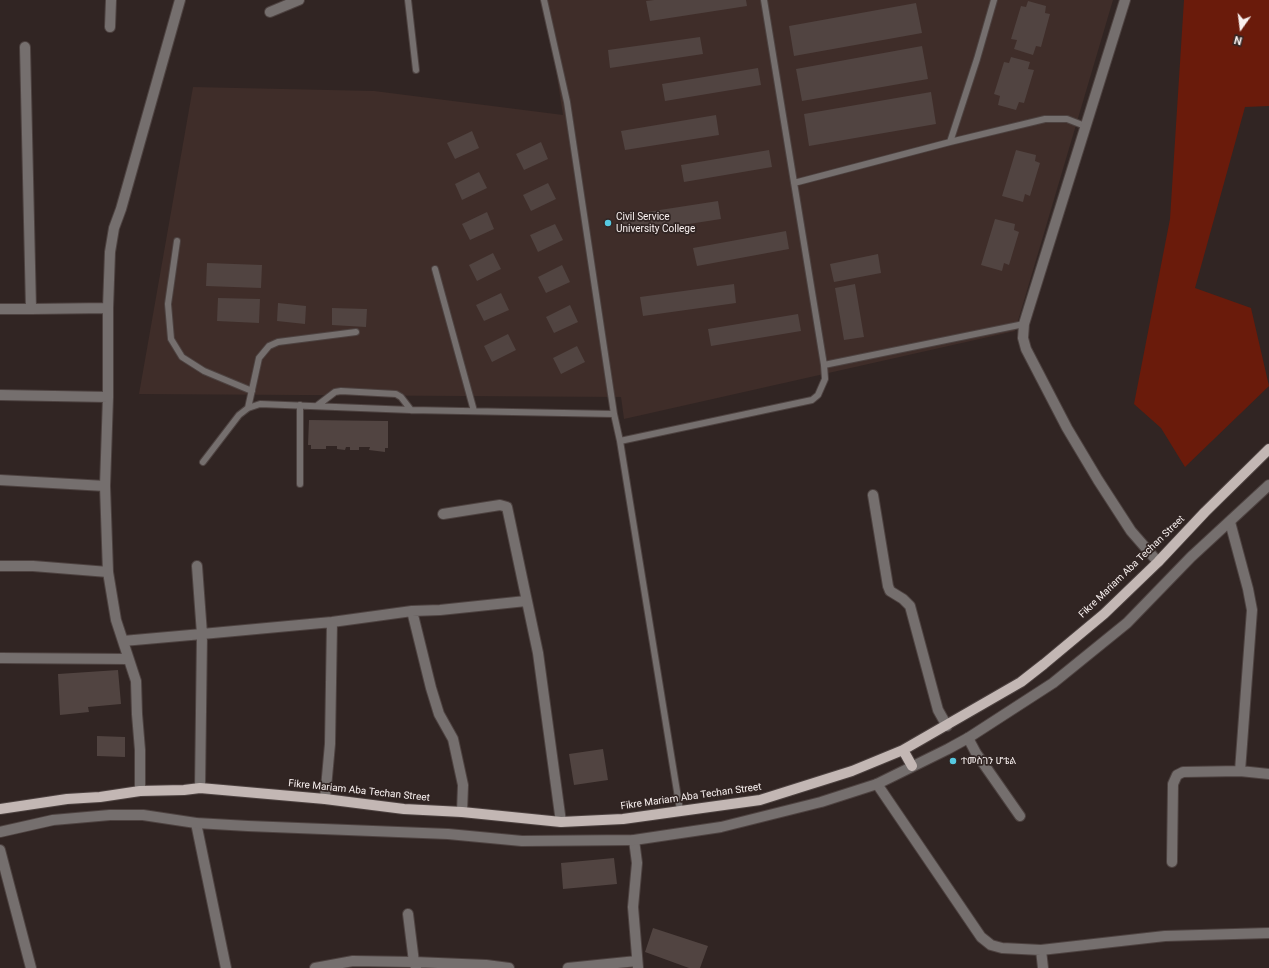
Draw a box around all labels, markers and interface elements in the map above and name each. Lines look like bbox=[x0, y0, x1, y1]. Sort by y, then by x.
north arrow bbox=[1221, 8, 1261, 48]
text: N bbox=[1233, 33, 1243, 47]
place label: Civil Service University College bbox=[616, 211, 695, 234]
marker: Civil Service University College bbox=[603, 218, 613, 228]
street label: Fikre Mariam Aba Techan Street bbox=[1077, 513, 1187, 621]
place label: ተመስገን ሆቴል bbox=[961, 755, 1016, 767]
marker: ተመስገን ሆቴል bbox=[948, 756, 958, 766]
street label: Fikre Mariam Aba Techan Street bbox=[288, 778, 430, 804]
street label: Fikre Mariam Aba Techan Street bbox=[620, 781, 762, 813]

